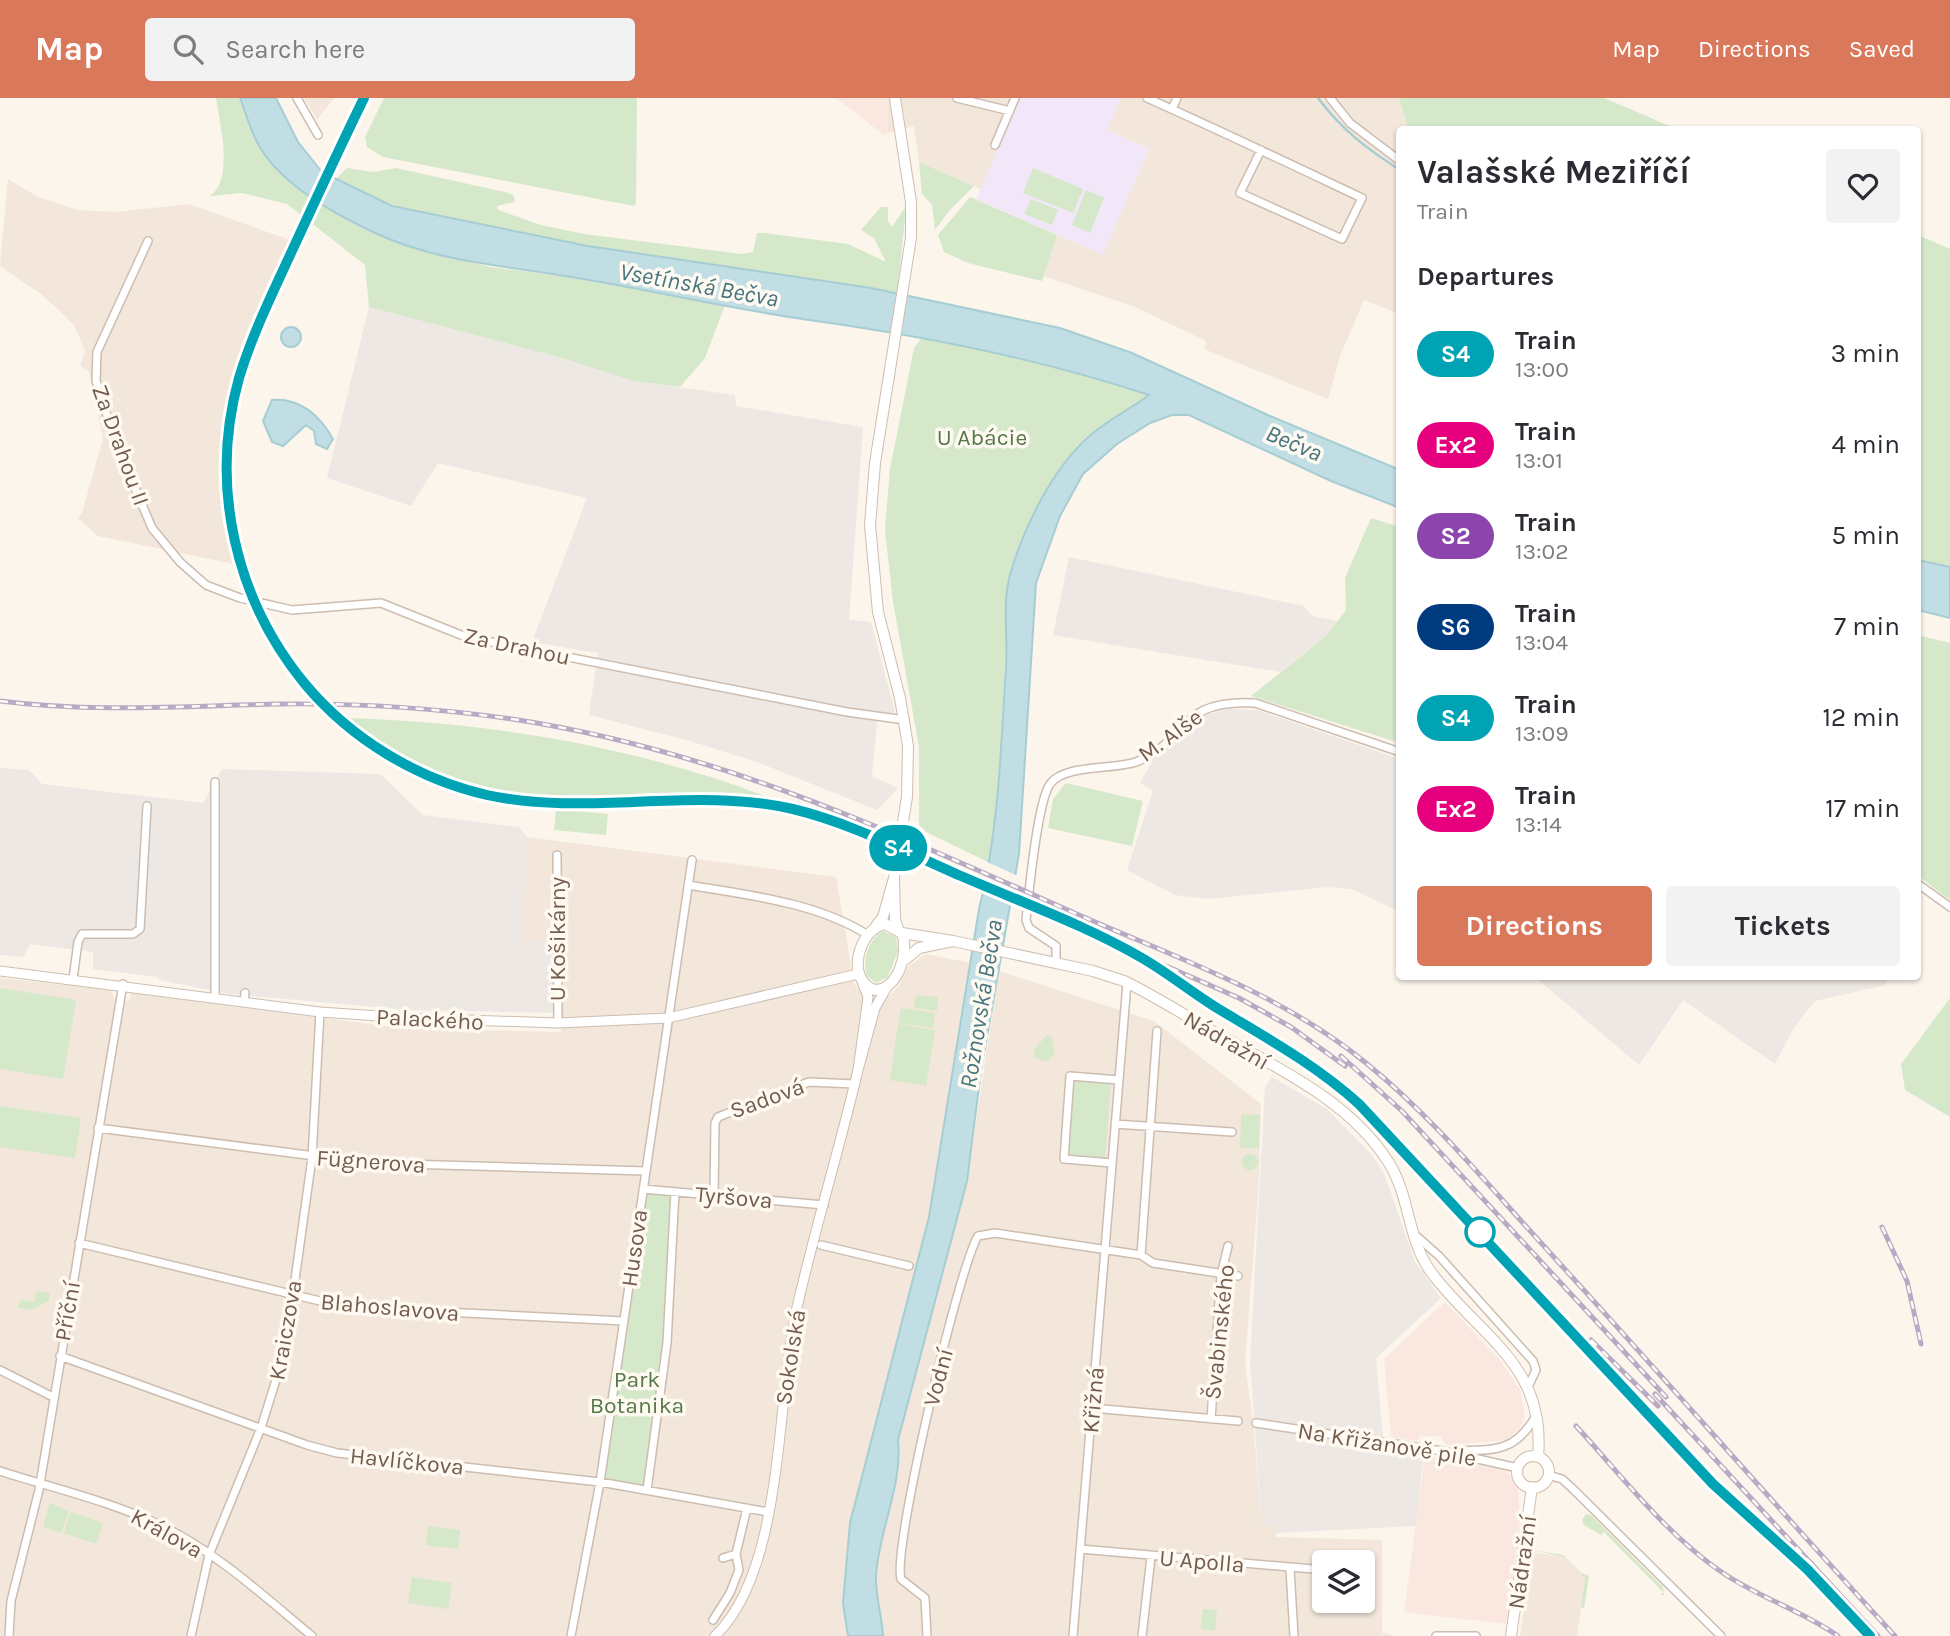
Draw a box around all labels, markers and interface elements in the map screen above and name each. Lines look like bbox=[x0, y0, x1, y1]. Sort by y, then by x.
search box bbox=[145, 18, 635, 81]
text: Map bbox=[35, 30, 103, 68]
icon: search bbox=[169, 30, 207, 68]
text: Search here bbox=[225, 34, 365, 65]
text: Map bbox=[1612, 35, 1660, 63]
text: Directions bbox=[1698, 35, 1811, 63]
text: Saved bbox=[1849, 35, 1915, 63]
button: heart bbox=[1826, 149, 1900, 223]
text: Valašské Meziříčí bbox=[1417, 153, 1690, 191]
text: Train bbox=[1417, 198, 1469, 225]
water label: Vsetínská Bečva bbox=[617, 257, 781, 313]
text: Departures bbox=[1417, 261, 1554, 292]
text: Train bbox=[1515, 325, 1577, 356]
text: 3 min bbox=[1831, 338, 1900, 369]
text: S4 bbox=[1441, 340, 1470, 368]
text: 13:00 bbox=[1515, 356, 1569, 383]
street label: Za Drahou II bbox=[86, 381, 155, 509]
text: Train bbox=[1515, 416, 1577, 447]
water label: Bečva bbox=[1262, 419, 1326, 467]
park label: U Abácie bbox=[937, 424, 1027, 451]
text: 4 min bbox=[1832, 429, 1900, 460]
text: Ex2 bbox=[1435, 431, 1476, 459]
text: 13:01 bbox=[1515, 447, 1563, 474]
text: Train bbox=[1515, 507, 1577, 538]
text: 5 min bbox=[1831, 520, 1900, 551]
text: S2 bbox=[1441, 522, 1470, 550]
text: 13:02 bbox=[1515, 538, 1568, 565]
text: Train bbox=[1515, 598, 1577, 629]
text: 7 min bbox=[1834, 611, 1900, 642]
text: S6 bbox=[1441, 613, 1470, 641]
street label: Za Drahou bbox=[461, 622, 573, 671]
text: 13:04 bbox=[1515, 629, 1568, 656]
text: Train bbox=[1515, 689, 1577, 720]
text: 12 min bbox=[1822, 702, 1900, 733]
street label: M. Alše bbox=[1133, 703, 1208, 768]
text: S4 bbox=[1441, 704, 1470, 732]
text: 13:09 bbox=[1515, 720, 1568, 747]
text: Train bbox=[1515, 780, 1577, 811]
text: 17 min bbox=[1825, 793, 1900, 824]
text: Ex2 bbox=[1435, 795, 1476, 823]
text: 13:14 bbox=[1515, 811, 1562, 838]
line badge: S4 bbox=[866, 825, 930, 871]
text: S4 bbox=[883, 834, 913, 862]
street label: U Košikárny bbox=[544, 876, 571, 1001]
button: Directions bbox=[1417, 886, 1652, 966]
button: Tickets bbox=[1666, 886, 1900, 966]
water label: Rožnovská Bečva bbox=[954, 918, 1008, 1090]
street label: Palackého bbox=[376, 1003, 484, 1036]
street label: Nádražní bbox=[1179, 1005, 1275, 1076]
street label: Sadová bbox=[726, 1073, 808, 1124]
street label: Fügnerova bbox=[316, 1144, 426, 1179]
street label: Tyršova bbox=[694, 1181, 774, 1214]
street label: Husova bbox=[616, 1207, 653, 1289]
unlabelled marker bbox=[1465, 1217, 1495, 1247]
street label: Švabinského bbox=[1199, 1263, 1240, 1401]
street label: Kraiczova bbox=[263, 1278, 308, 1382]
street label: Příční bbox=[49, 1279, 86, 1343]
street label: Blahoslavova bbox=[319, 1288, 461, 1327]
street label: Sokolská bbox=[770, 1307, 811, 1407]
street label: Vodní bbox=[918, 1345, 959, 1409]
park label: Park Botanika bbox=[590, 1366, 684, 1419]
street label: Křižná bbox=[1077, 1366, 1110, 1434]
street label: Na Křižanově pile bbox=[1296, 1417, 1478, 1472]
street label: Havlíčkova bbox=[349, 1442, 465, 1481]
street label: Králova bbox=[126, 1503, 207, 1564]
street label: Nádražní bbox=[1503, 1513, 1542, 1611]
street label: U Apolla bbox=[1158, 1544, 1246, 1579]
map controls bbox=[1312, 1550, 1375, 1613]
button: layers bbox=[1312, 1550, 1375, 1613]

